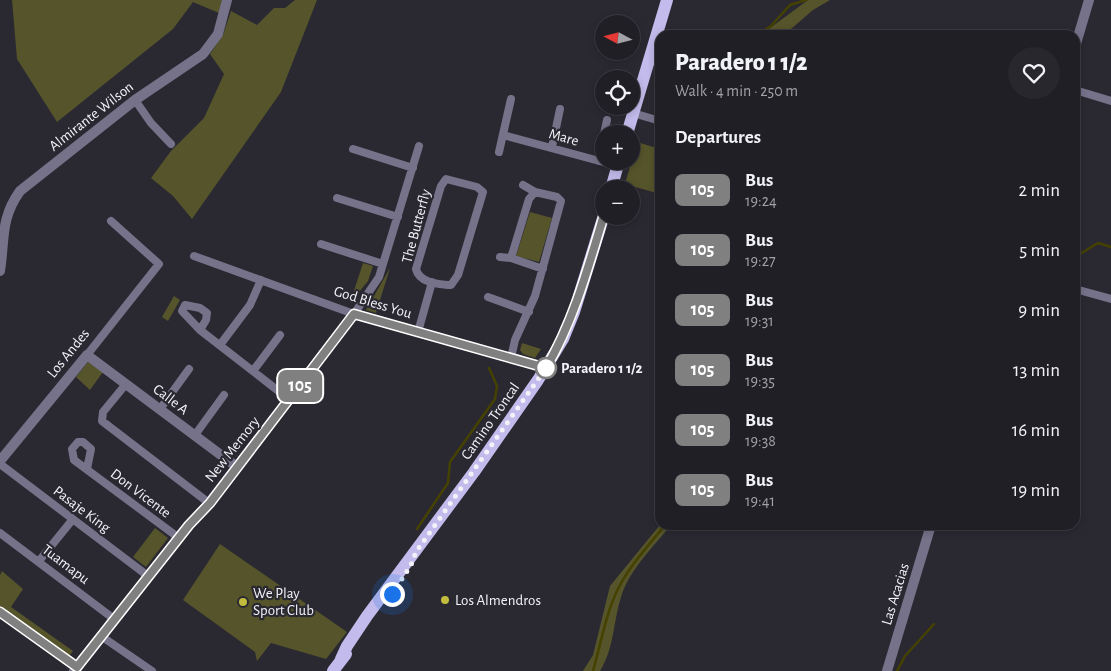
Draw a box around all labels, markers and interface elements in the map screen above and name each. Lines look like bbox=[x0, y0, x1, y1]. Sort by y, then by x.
north arrow bbox=[595, 15, 640, 60]
map controls bbox=[595, 15, 640, 225]
button: heart bbox=[1008, 47, 1060, 99]
text: Paradero 1 1/2 bbox=[675, 51, 808, 75]
button: locate bbox=[595, 70, 640, 115]
street label: Almirante Wilson bbox=[46, 79, 136, 154]
text: Walk · 4 min · 250 m bbox=[675, 83, 798, 99]
button: + bbox=[595, 125, 640, 170]
street label: Mare bbox=[547, 126, 581, 149]
text: Departures bbox=[675, 128, 761, 147]
text: Bus bbox=[745, 171, 773, 190]
button: − bbox=[595, 180, 640, 225]
text: 105 bbox=[691, 181, 714, 199]
text: 2 min bbox=[1019, 181, 1060, 200]
street label: The Butterfly bbox=[399, 187, 434, 265]
text: 19:24 bbox=[745, 193, 777, 209]
text: Bus bbox=[745, 231, 773, 250]
text: 105 bbox=[691, 241, 714, 259]
text: 5 min bbox=[1019, 241, 1060, 260]
text: 19:27 bbox=[745, 253, 776, 269]
street label: God Bless You bbox=[332, 284, 414, 322]
text: Bus bbox=[745, 291, 773, 310]
text: 105 bbox=[691, 301, 714, 319]
text: 9 min bbox=[1018, 301, 1060, 320]
text: 19:31 bbox=[745, 313, 774, 329]
street label: Los Andes bbox=[44, 326, 92, 381]
text: Bus bbox=[745, 351, 773, 370]
marker: Paradero 1 1/2 bbox=[535, 357, 557, 379]
place label: Paradero 1 1/2 bbox=[561, 361, 643, 376]
text: 105 bbox=[691, 361, 714, 379]
text: 13 min bbox=[1013, 361, 1060, 380]
line badge: 105 bbox=[271, 370, 329, 402]
text: 19:35 bbox=[745, 373, 775, 389]
text: 105 bbox=[288, 377, 312, 395]
street label: Camino Troncal bbox=[458, 380, 522, 463]
street label: Calle A bbox=[150, 381, 192, 418]
text: Bus bbox=[745, 411, 773, 430]
street label: New Memory bbox=[202, 413, 263, 485]
text: 105 bbox=[691, 421, 714, 439]
text: 16 min bbox=[1012, 421, 1060, 440]
text: 19:38 bbox=[745, 433, 776, 449]
street label: Don Vicente bbox=[108, 466, 174, 521]
text: Bus bbox=[745, 471, 773, 490]
text: 105 bbox=[691, 481, 714, 499]
text: 19 min bbox=[1012, 481, 1060, 500]
street label: Pasaje King bbox=[50, 483, 114, 536]
text: 19:41 bbox=[745, 493, 775, 509]
street label: Tuamapu bbox=[39, 542, 92, 587]
street label: Las Acacias bbox=[879, 561, 912, 627]
your location bbox=[380, 582, 405, 607]
place label: We Play Sport Club bbox=[253, 586, 314, 618]
place label: Los Almendros bbox=[455, 593, 541, 608]
marker: Los Almendros bbox=[439, 594, 451, 606]
marker: We Play Sport Club bbox=[237, 596, 249, 608]

